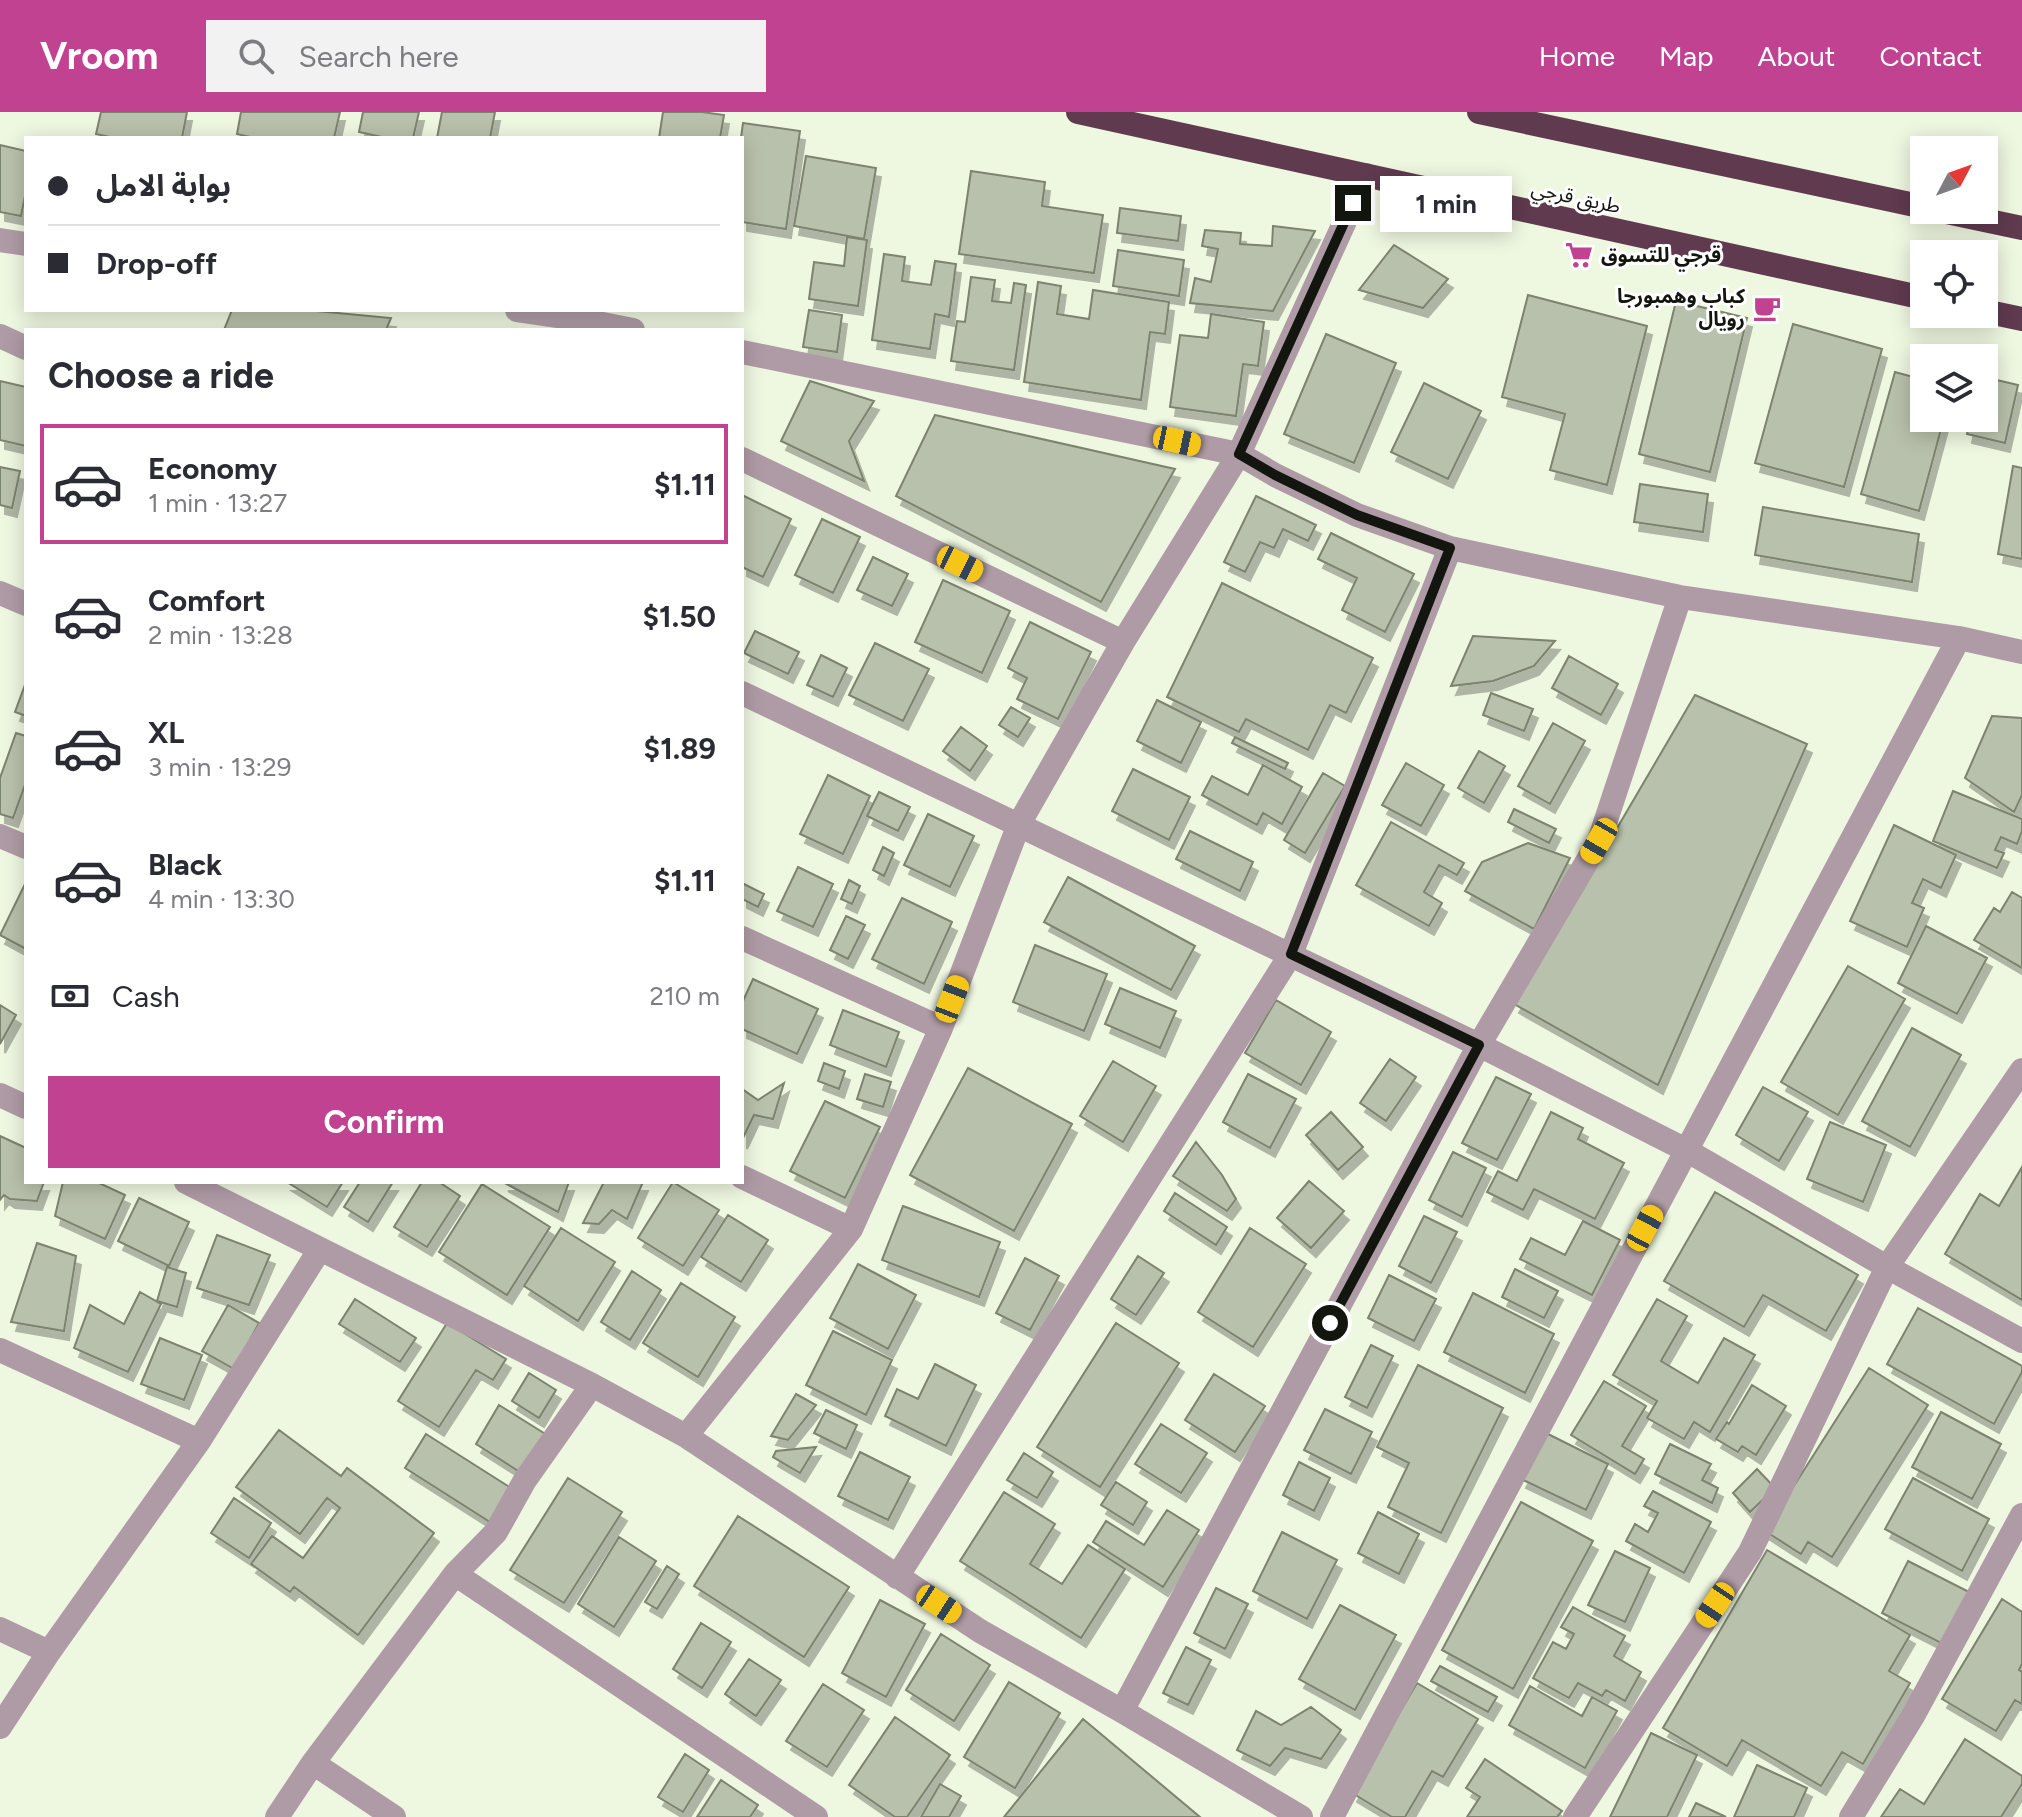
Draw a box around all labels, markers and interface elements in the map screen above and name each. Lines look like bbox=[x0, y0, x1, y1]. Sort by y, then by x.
search box bbox=[206, 20, 766, 92]
text: Vroom bbox=[40, 33, 158, 79]
icon: search bbox=[234, 34, 278, 78]
text: Search here bbox=[298, 38, 459, 75]
text: Home bbox=[1539, 39, 1615, 73]
text: Map bbox=[1659, 39, 1714, 73]
text: About bbox=[1758, 39, 1835, 73]
text: Contact bbox=[1879, 39, 1982, 73]
north arrow bbox=[1910, 136, 1998, 224]
map controls bbox=[1910, 136, 1998, 432]
text: بوابة الامل bbox=[96, 167, 231, 204]
callout: 1 min bbox=[1381, 175, 1513, 231]
street label: طريق قرجي bbox=[1528, 176, 1623, 222]
route end bbox=[1335, 185, 1371, 221]
text: 1 min bbox=[1415, 188, 1477, 220]
supermarket icon: قرجي للتسوق bbox=[1564, 240, 1594, 270]
button: locate bbox=[1910, 240, 1998, 328]
place label: قرجي للتسوق bbox=[1601, 243, 1721, 272]
text: Drop-off bbox=[96, 245, 217, 282]
place label: كباب وهمبورجا رويال bbox=[1617, 284, 1746, 331]
cafe icon: كباب وهمبورجا رويال bbox=[1752, 293, 1782, 323]
button: layers bbox=[1910, 344, 1998, 432]
text: Choose a ride bbox=[48, 354, 274, 397]
car bbox=[1151, 424, 1203, 458]
icon: car bbox=[52, 448, 124, 520]
text: Economy bbox=[148, 450, 277, 487]
text: $1.11 bbox=[654, 466, 716, 503]
text: 1 min · 13:27 bbox=[148, 487, 287, 519]
car bbox=[933, 543, 987, 585]
icon: car bbox=[52, 580, 124, 652]
text: Comfort bbox=[148, 582, 266, 619]
text: $1.50 bbox=[642, 598, 716, 635]
text: 2 min · 13:28 bbox=[148, 619, 293, 651]
icon: car bbox=[52, 712, 124, 784]
text: XL bbox=[148, 714, 184, 751]
text: $1.89 bbox=[644, 730, 716, 767]
text: 3 min · 13:29 bbox=[148, 751, 291, 783]
car bbox=[1577, 814, 1621, 868]
icon: car bbox=[52, 844, 124, 916]
text: Black bbox=[148, 846, 222, 883]
text: $1.11 bbox=[654, 862, 716, 899]
text: 4 min · 13:30 bbox=[148, 883, 295, 915]
car bbox=[932, 972, 972, 1026]
icon: cash bbox=[48, 974, 92, 1018]
text: Cash bbox=[112, 978, 180, 1015]
text: 210 m bbox=[650, 980, 720, 1012]
button: Confirm bbox=[48, 1076, 720, 1168]
car bbox=[1623, 1201, 1667, 1255]
route start bbox=[1312, 1305, 1348, 1341]
car bbox=[1692, 1578, 1738, 1632]
car bbox=[912, 1581, 966, 1627]

